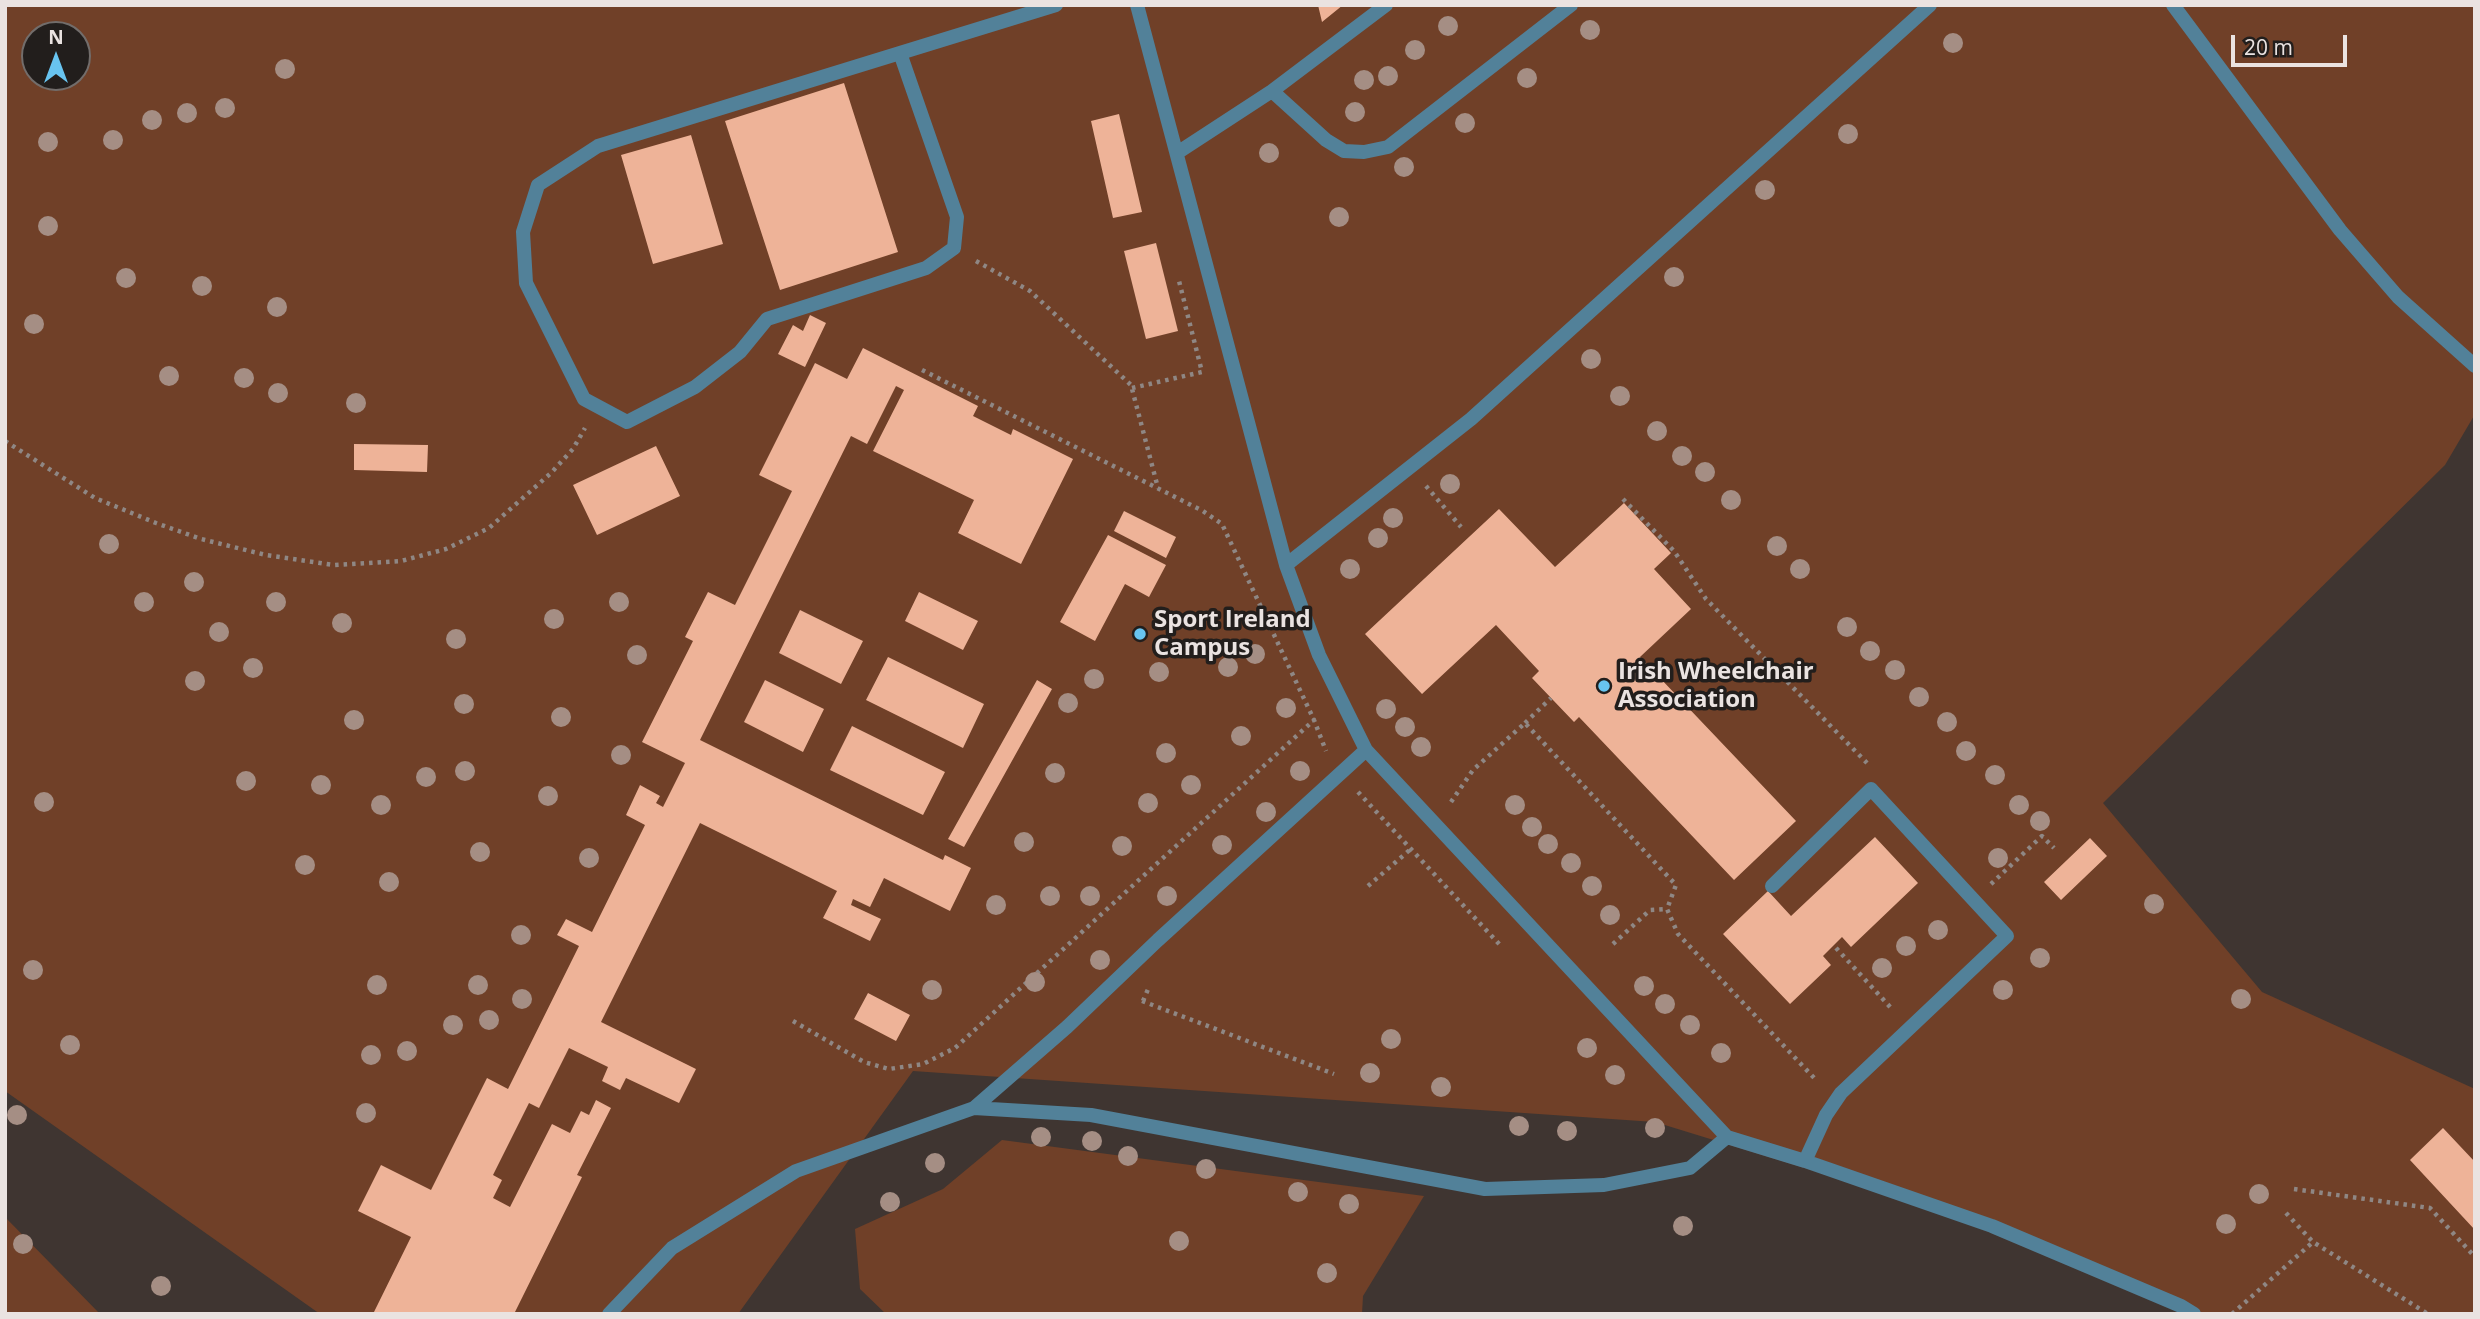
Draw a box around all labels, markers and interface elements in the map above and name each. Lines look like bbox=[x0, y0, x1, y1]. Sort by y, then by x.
north arrow bbox=[21, 21, 91, 91]
scale bar bbox=[2235, 21, 2350, 65]
text: N bbox=[48, 24, 64, 50]
text: 20 m bbox=[2244, 33, 2293, 61]
place label: Sport Ireland Campus bbox=[1154, 606, 1311, 662]
marker: Sport Ireland Campus bbox=[1132, 626, 1148, 642]
place label: Irish Wheelchair Association bbox=[1618, 658, 1814, 714]
marker: Irish Wheelchair Association bbox=[1596, 678, 1612, 694]

